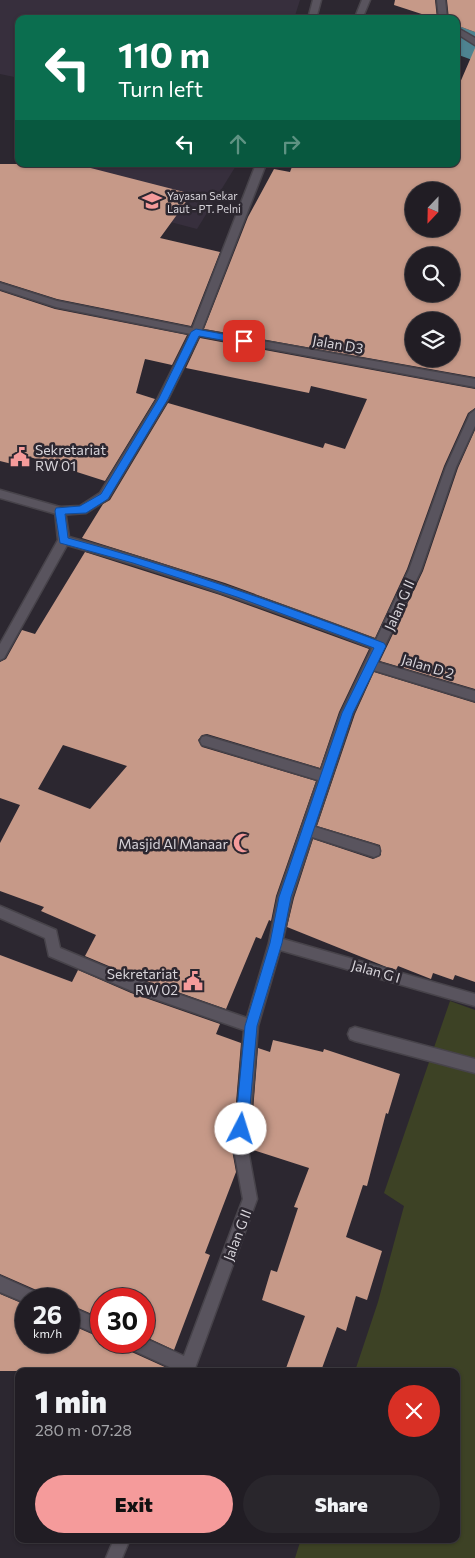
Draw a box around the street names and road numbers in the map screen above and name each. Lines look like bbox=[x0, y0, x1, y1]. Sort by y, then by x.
street label: Jalan D3 bbox=[311, 331, 365, 357]
street label: Jalan G II bbox=[380, 577, 418, 633]
street label: Jalan D 2 bbox=[400, 650, 456, 682]
street label: Jalan G I bbox=[350, 956, 402, 986]
street label: Jalan G II bbox=[219, 1207, 255, 1263]

